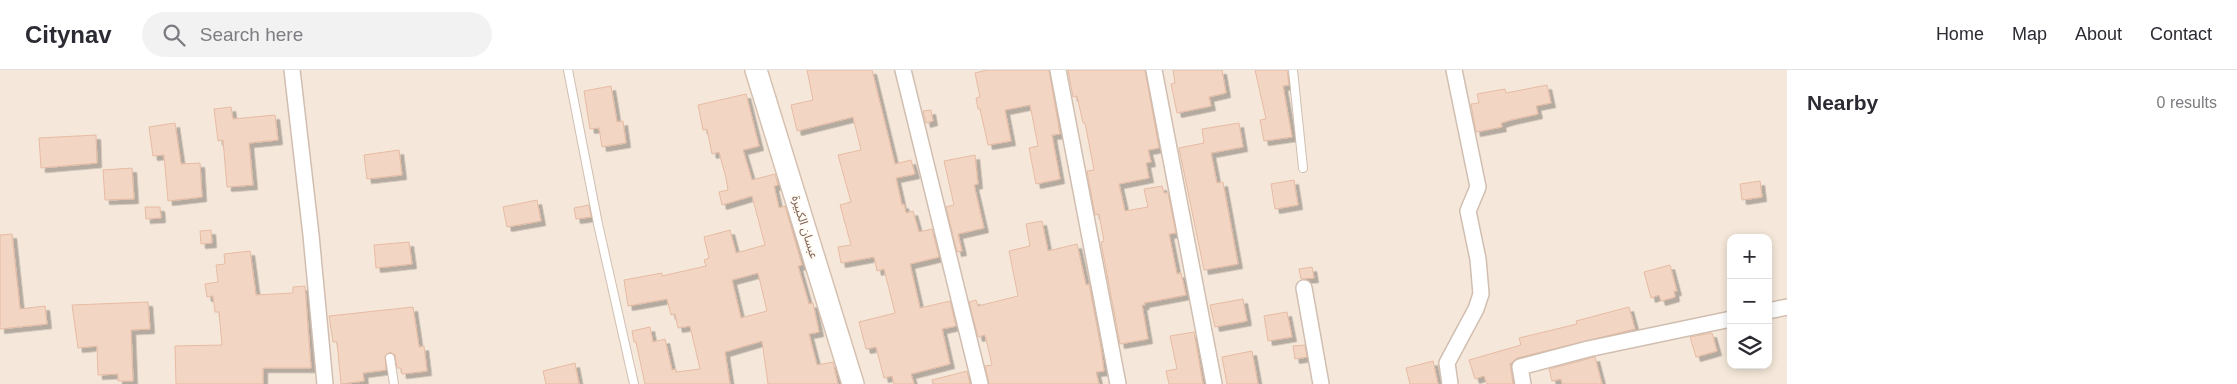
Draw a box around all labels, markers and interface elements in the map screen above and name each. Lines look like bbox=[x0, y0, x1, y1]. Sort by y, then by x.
search box bbox=[142, 12, 492, 57]
text: Citynav bbox=[25, 21, 112, 48]
icon: search bbox=[160, 21, 188, 49]
text: Search here bbox=[200, 24, 303, 45]
text: Home bbox=[1936, 24, 1984, 44]
text: Map bbox=[2012, 24, 2047, 44]
text: About bbox=[2075, 24, 2122, 44]
text: Contact bbox=[2150, 24, 2212, 44]
text: Nearby bbox=[1807, 91, 1878, 114]
text: 0 results bbox=[2157, 94, 2217, 111]
street label: عبسان الكبيرة bbox=[789, 194, 821, 260]
map controls bbox=[1727, 234, 1772, 369]
button: + bbox=[1727, 234, 1772, 279]
button: − bbox=[1727, 279, 1772, 324]
button: layers bbox=[1727, 324, 1772, 369]

